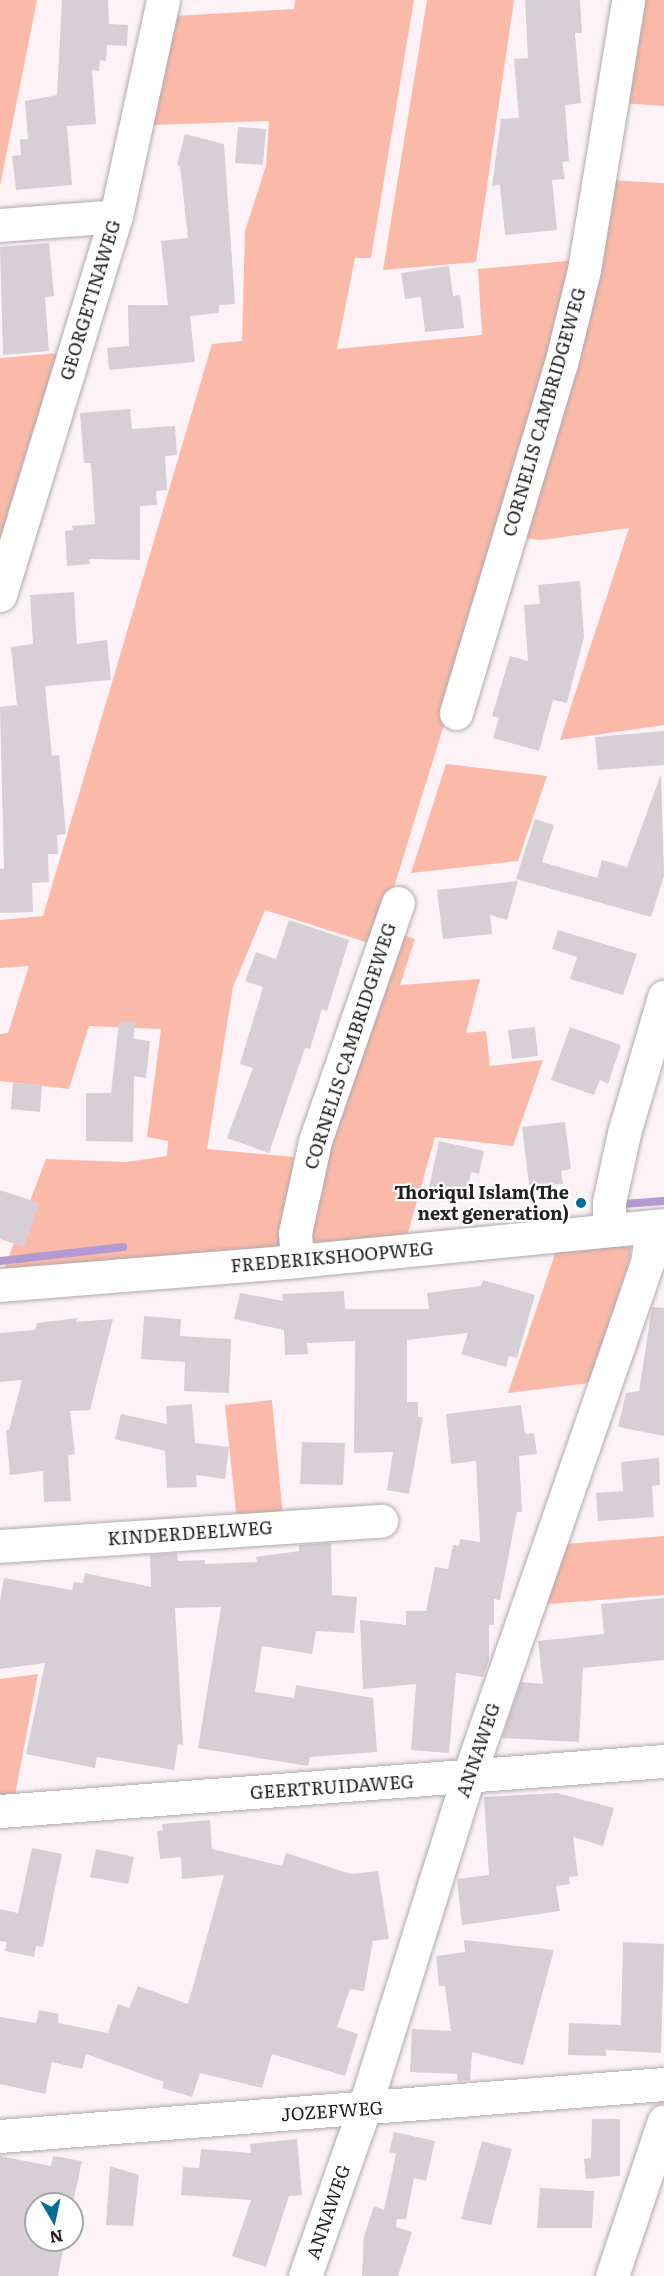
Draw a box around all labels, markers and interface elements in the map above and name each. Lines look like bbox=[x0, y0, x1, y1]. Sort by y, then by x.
street label: GEORGETINAWEG bbox=[55, 217, 125, 383]
street label: CORNELIS CAMBRIDGEWEG bbox=[498, 285, 590, 539]
street label: CORNELIS CAMBRIDGEWEG bbox=[300, 920, 400, 1172]
place label: Thoriqul Islam(The next generation) bbox=[394, 1182, 569, 1224]
marker: Thoriqul Islam(The next generation) bbox=[574, 1196, 588, 1210]
street label: FREDERIKSHOOPWEG bbox=[230, 1237, 434, 1277]
street label: KINDERDEELWEG bbox=[107, 1516, 273, 1550]
street label: ANNAWEG bbox=[452, 1700, 504, 1800]
street label: GEERTRUIDAWEG bbox=[249, 1770, 415, 1804]
street label: JOZEFWEG bbox=[280, 2097, 384, 2125]
street label: ANNAWEG bbox=[302, 2162, 354, 2262]
north arrow bbox=[24, 2192, 84, 2252]
text: N bbox=[48, 2225, 65, 2251]

